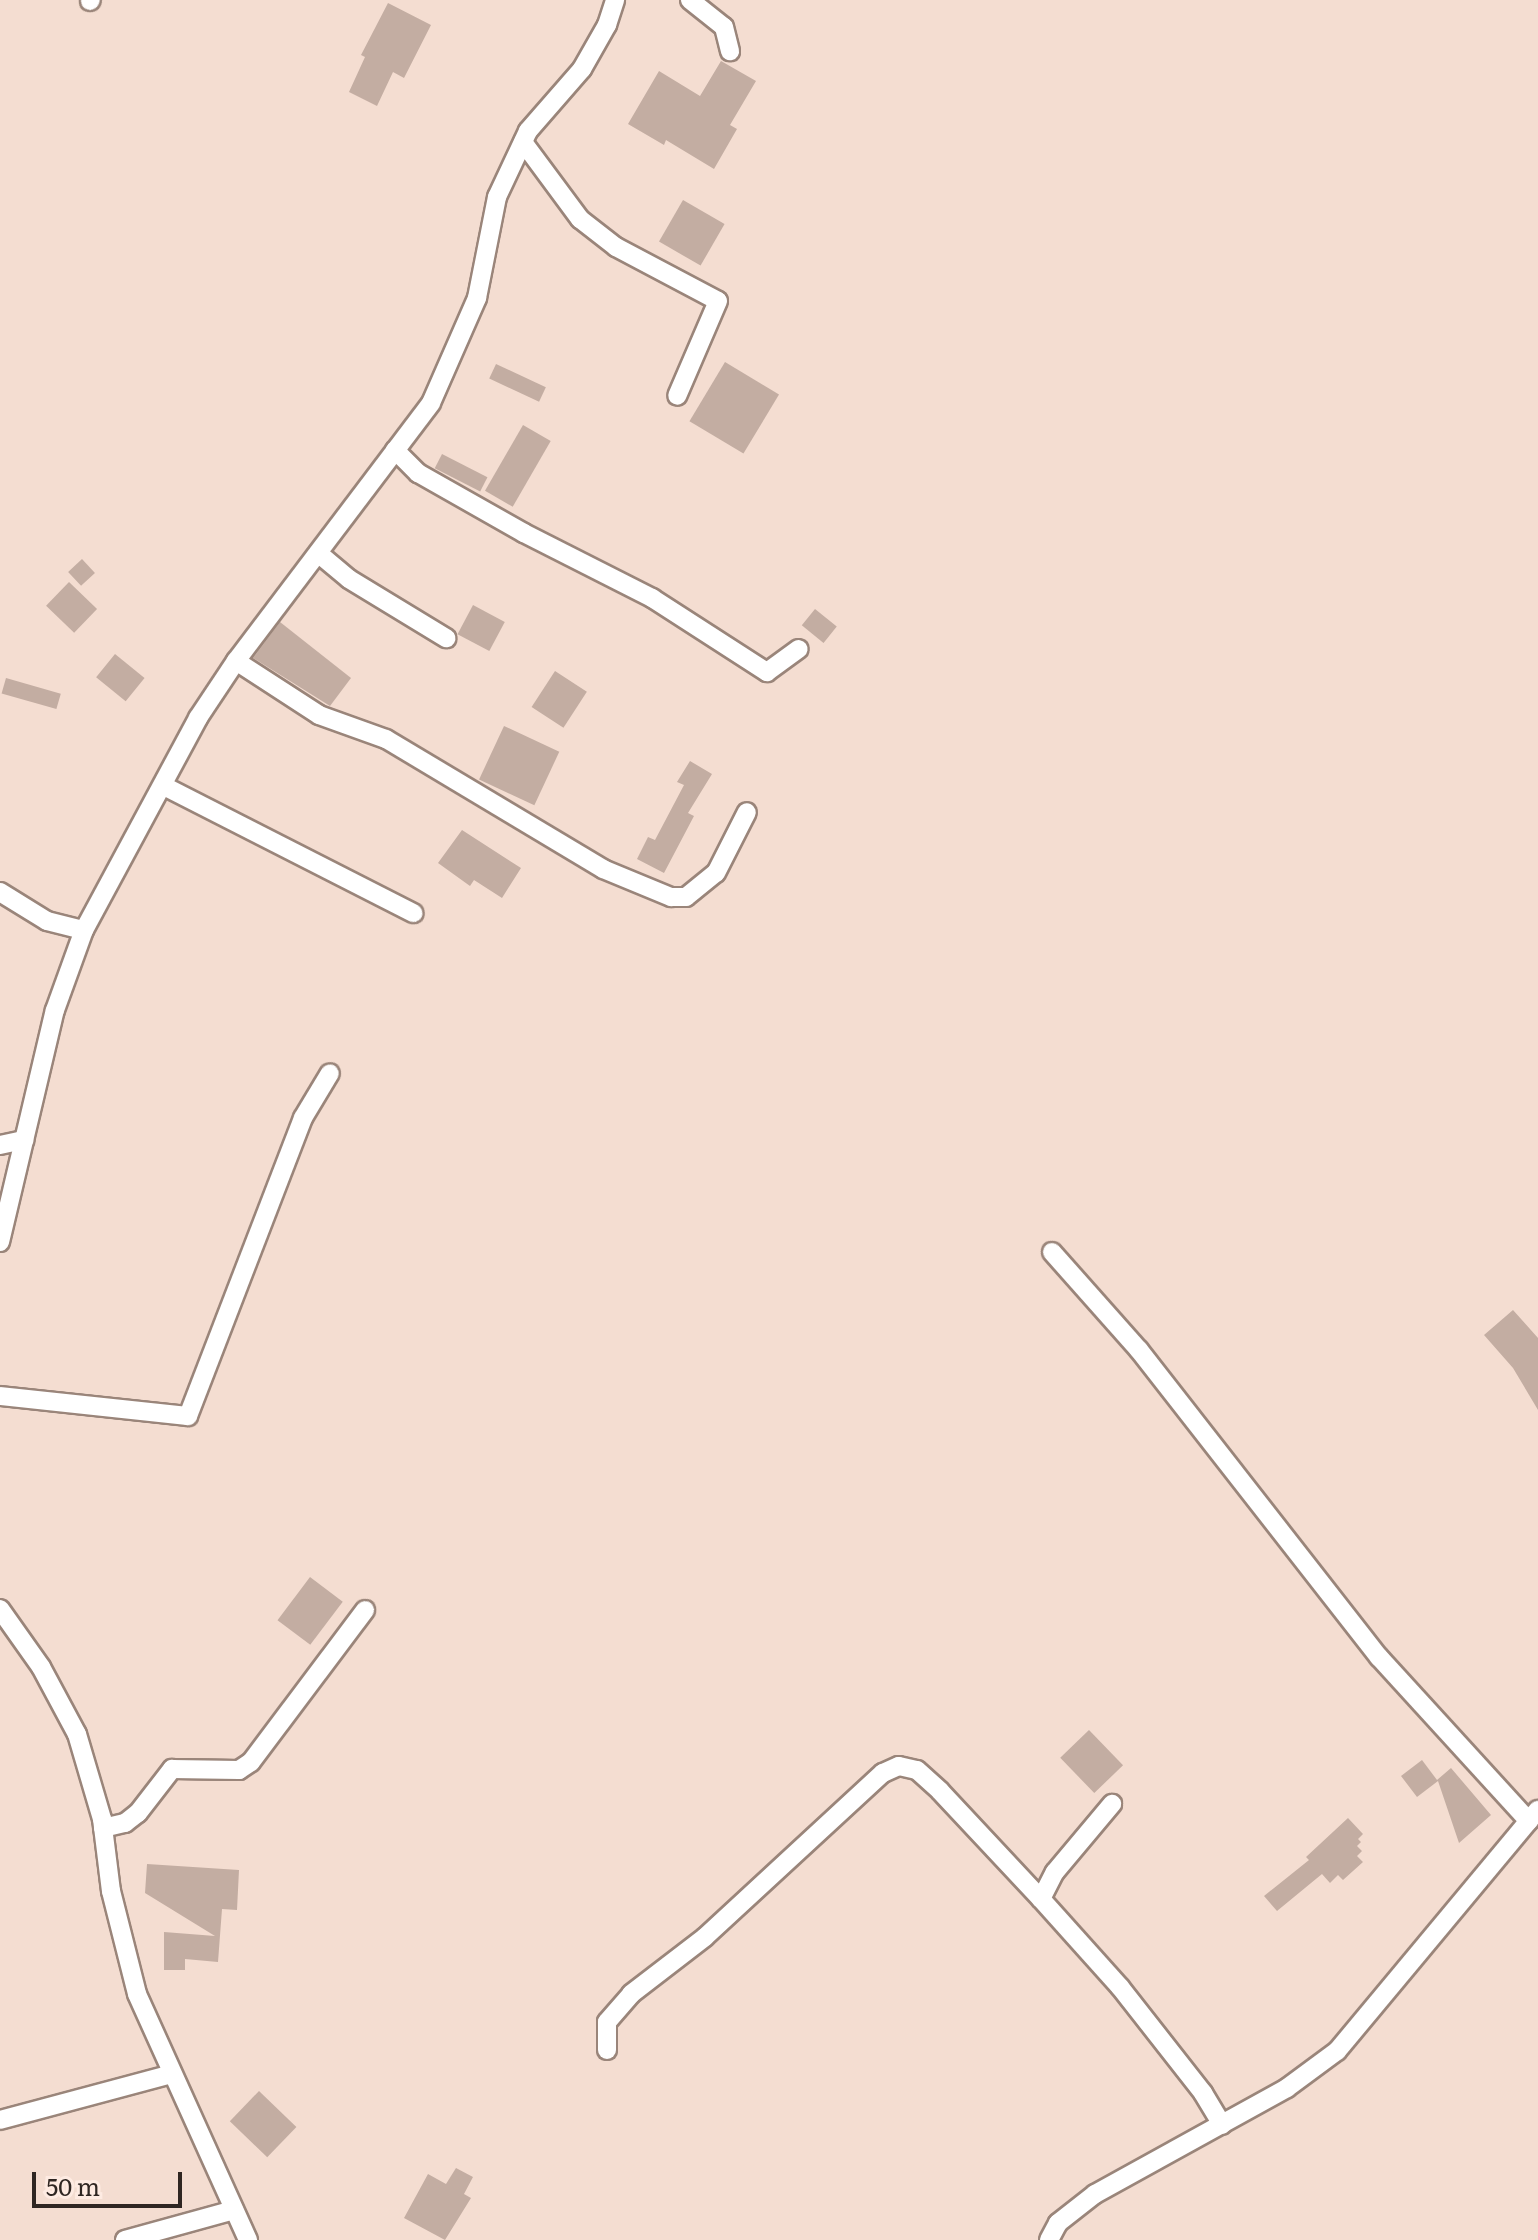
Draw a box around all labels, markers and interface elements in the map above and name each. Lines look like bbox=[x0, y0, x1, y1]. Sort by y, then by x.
scale bar bbox=[36, 2156, 186, 2206]
text: 50 m bbox=[46, 2168, 100, 2203]

